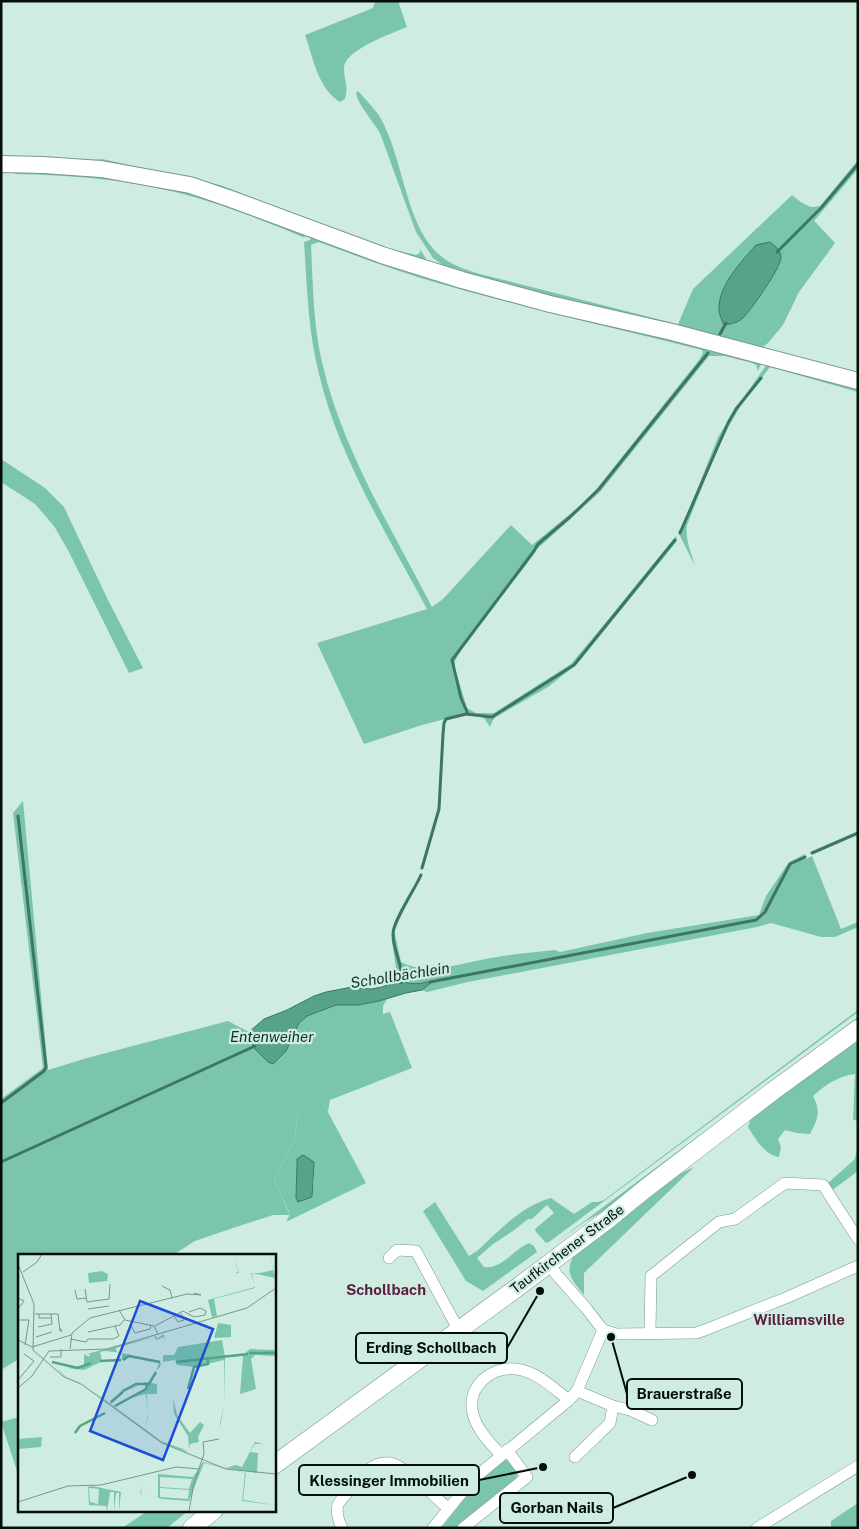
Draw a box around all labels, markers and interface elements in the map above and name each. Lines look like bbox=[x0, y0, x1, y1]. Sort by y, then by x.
water label: Schollbächlein bbox=[349, 959, 451, 991]
water label: Entenweiher bbox=[230, 1028, 314, 1045]
street label: Taufkirchener Straße bbox=[507, 1201, 627, 1297]
inset map bbox=[18, 1254, 275, 1512]
district label: Schollbach bbox=[346, 1281, 426, 1298]
district label: Williamsville bbox=[753, 1311, 845, 1328]
callout: Erding Schollbach bbox=[356, 1333, 507, 1363]
text: Erding Schollbach bbox=[366, 1339, 496, 1356]
callout: Brauerstraße bbox=[627, 1379, 742, 1409]
text: Brauerstraße bbox=[636, 1385, 732, 1402]
callout: Klessinger Immobilien bbox=[299, 1465, 479, 1495]
text: Klessinger Immobilien bbox=[309, 1472, 469, 1489]
callout: Gorban Nails bbox=[500, 1493, 613, 1523]
text: Gorban Nails bbox=[510, 1499, 604, 1516]

